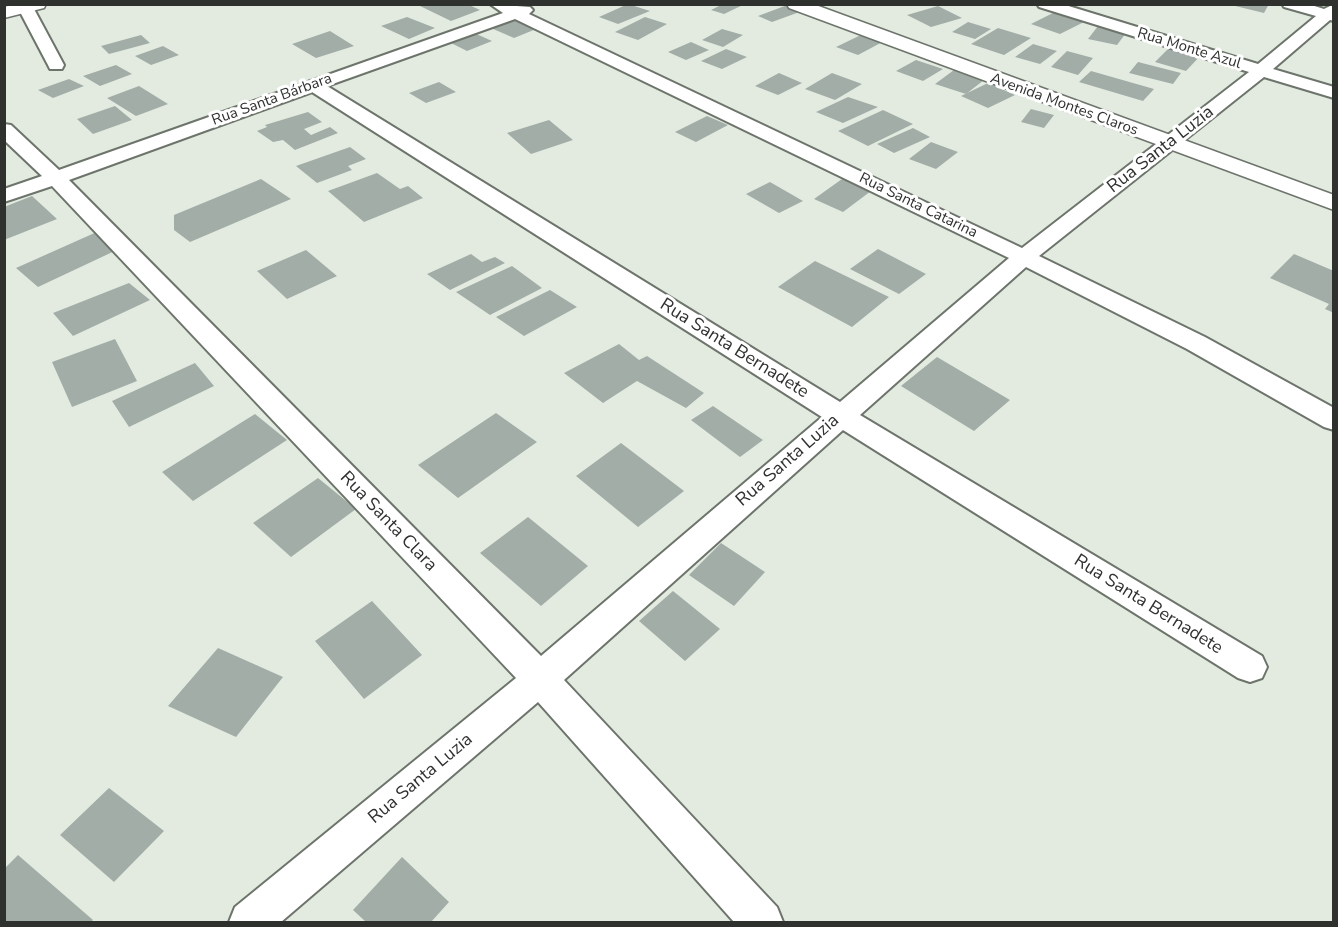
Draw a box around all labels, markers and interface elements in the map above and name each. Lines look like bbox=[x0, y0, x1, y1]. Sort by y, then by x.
street label: Rua Monte Azul bbox=[1135, 25, 1243, 73]
street label: Rua Santa Bárbara bbox=[210, 70, 334, 130]
street label: Avenida Montes Claros bbox=[988, 70, 1140, 140]
street label: Rua Santa Luzia bbox=[1103, 102, 1219, 198]
street label: Rua Santa Catarina bbox=[856, 170, 980, 242]
street label: Rua Santa Bernadete bbox=[656, 294, 812, 404]
street label: Rua Santa Luzia bbox=[732, 410, 844, 512]
street label: Rua Santa Clara bbox=[335, 468, 441, 576]
street label: Rua Santa Bernadete bbox=[1070, 550, 1226, 660]
street label: Rua Santa Luzia bbox=[365, 729, 477, 829]

